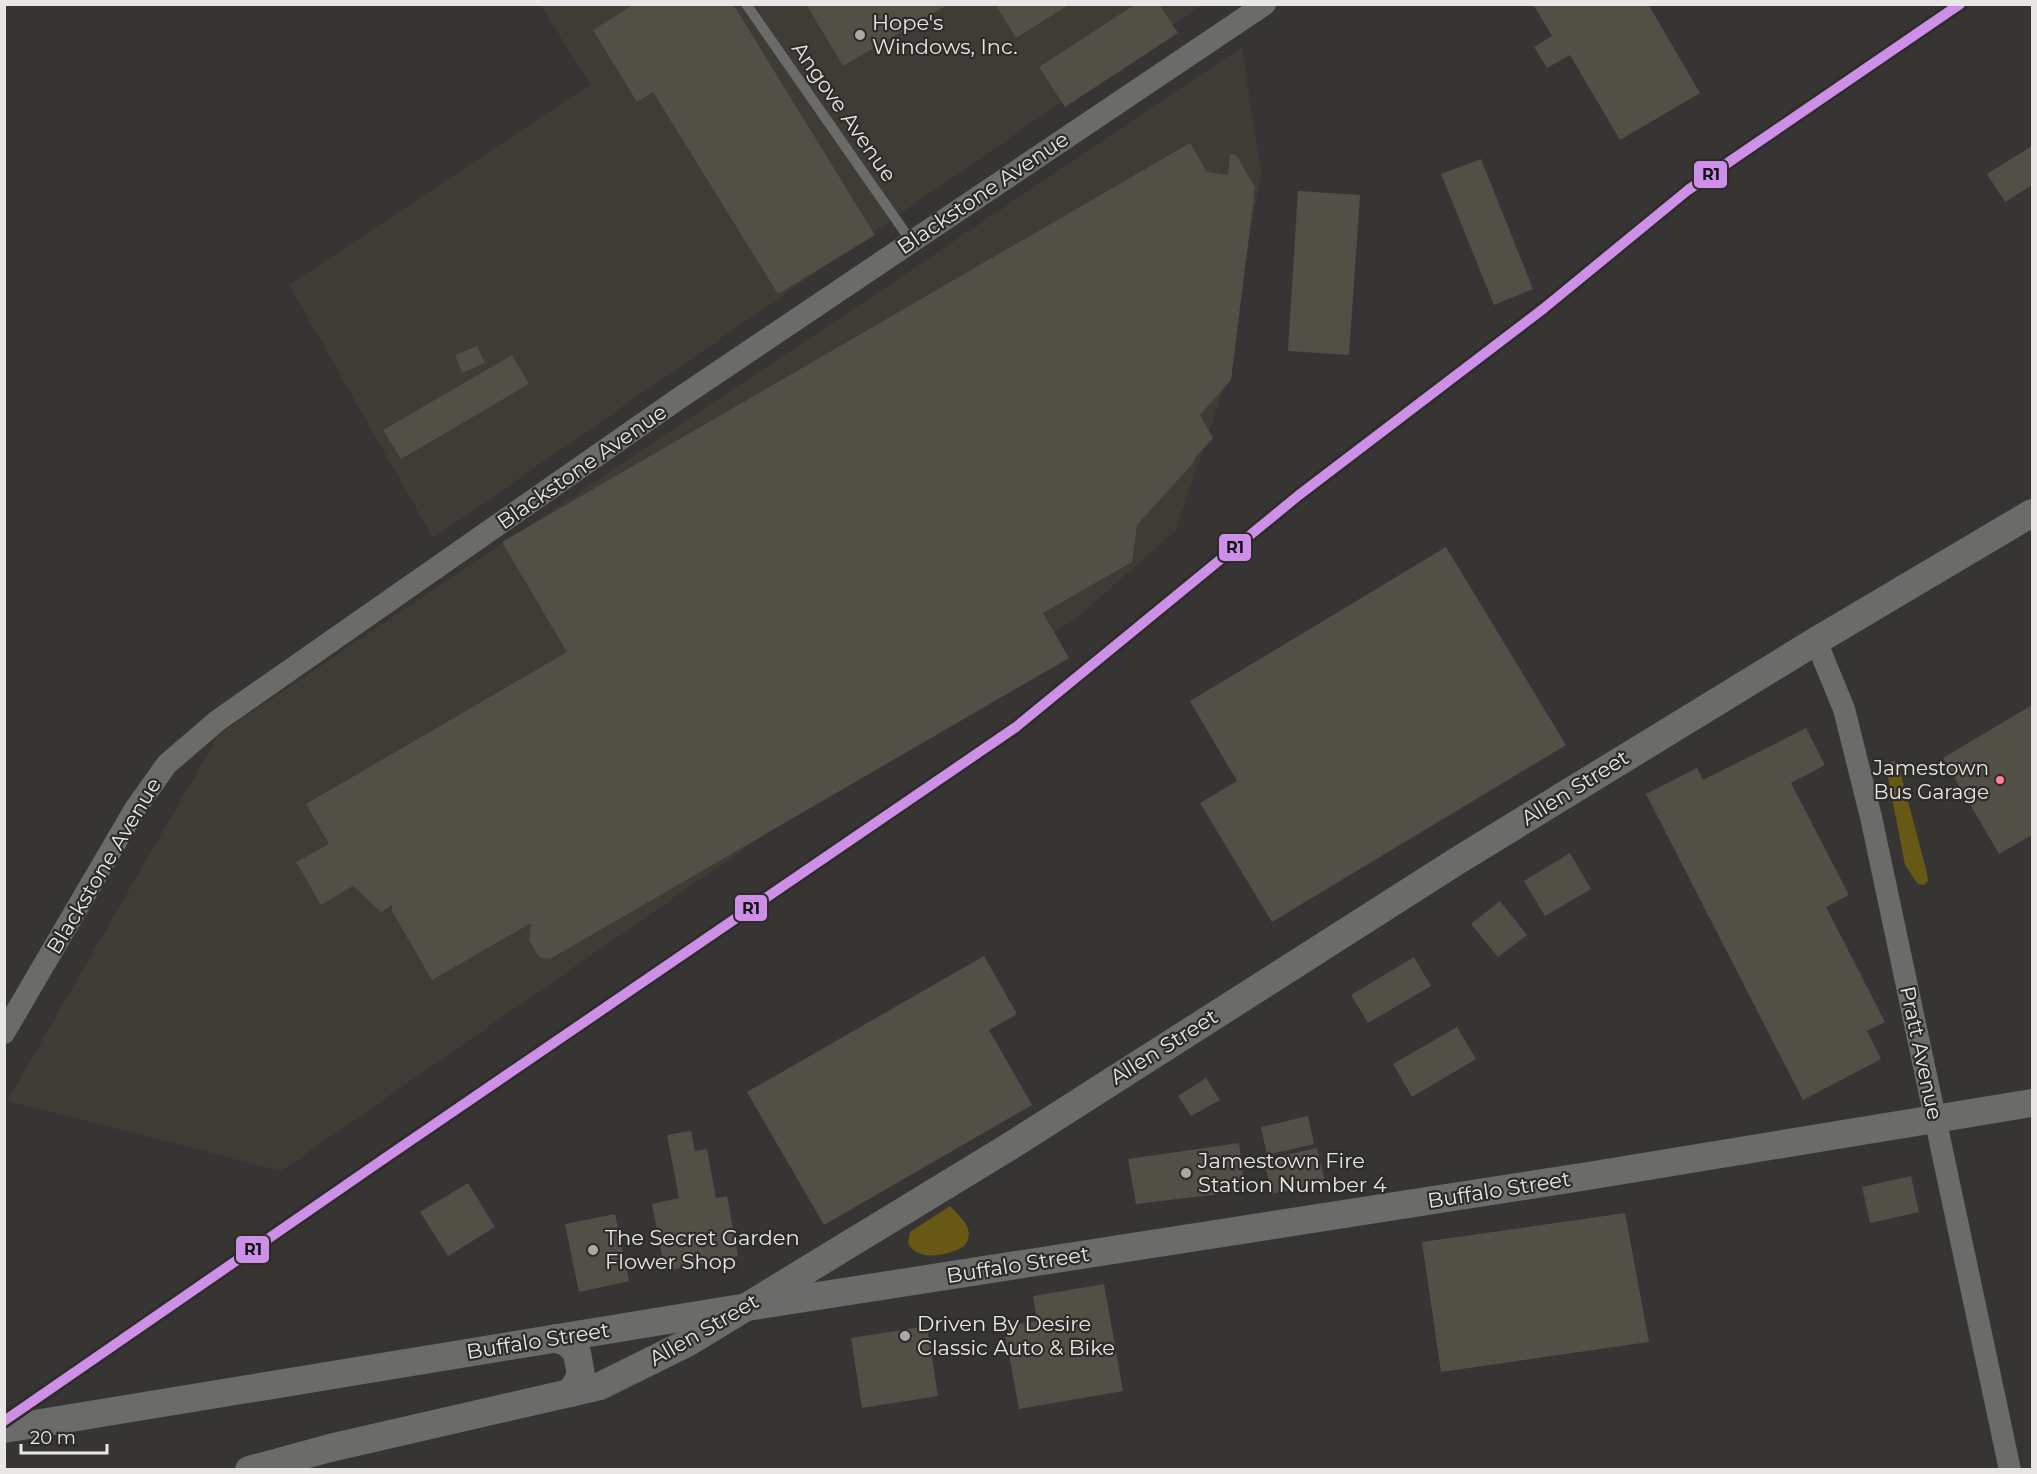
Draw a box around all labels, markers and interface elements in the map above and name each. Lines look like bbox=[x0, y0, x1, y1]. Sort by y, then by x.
place label: Hope's Windows, Inc. bbox=[872, 10, 1018, 59]
marker: Hope's Windows, Inc. bbox=[853, 28, 867, 42]
street label: Angove Avenue bbox=[787, 37, 902, 186]
street label: Blackstone Avenue bbox=[892, 126, 1073, 259]
line badge: R1 bbox=[1693, 160, 1728, 189]
text: R1 bbox=[1702, 165, 1720, 184]
street label: Blackstone Avenue bbox=[492, 399, 671, 534]
line badge: R1 bbox=[1218, 533, 1252, 562]
text: R1 bbox=[1226, 538, 1244, 557]
street label: Allen Street bbox=[1516, 745, 1633, 831]
place label: Jamestown Bus Garage bbox=[1872, 756, 1989, 804]
street label: Blackstone Avenue bbox=[41, 773, 166, 958]
marker: Jamestown Bus Garage bbox=[1994, 774, 2006, 786]
line badge: R1 bbox=[734, 894, 768, 922]
text: R1 bbox=[742, 899, 760, 918]
street label: Pratt Avenue bbox=[1895, 984, 1948, 1122]
street label: Allen Street bbox=[1105, 1004, 1222, 1090]
place label: Jamestown Fire Station Number 4 bbox=[1197, 1148, 1387, 1197]
marker: Jamestown Fire Station Number 4 bbox=[1179, 1166, 1193, 1180]
street label: Buffalo Street bbox=[1426, 1166, 1572, 1213]
place label: The Secret Garden Flower Shop bbox=[605, 1225, 800, 1274]
line badge: R1 bbox=[235, 1235, 270, 1264]
text: R1 bbox=[244, 1240, 262, 1259]
street label: Buffalo Street bbox=[945, 1241, 1091, 1288]
marker: The Secret Garden Flower Shop bbox=[586, 1243, 600, 1257]
street label: Allen Street bbox=[645, 1288, 763, 1371]
place label: Driven By Desire Classic Auto & Bike bbox=[917, 1311, 1115, 1360]
street label: Buffalo Street bbox=[465, 1317, 611, 1364]
marker: Driven By Desire Classic Auto & Bike bbox=[898, 1329, 912, 1343]
scale bar bbox=[21, 1417, 106, 1455]
text: 20 m bbox=[30, 1427, 76, 1449]

